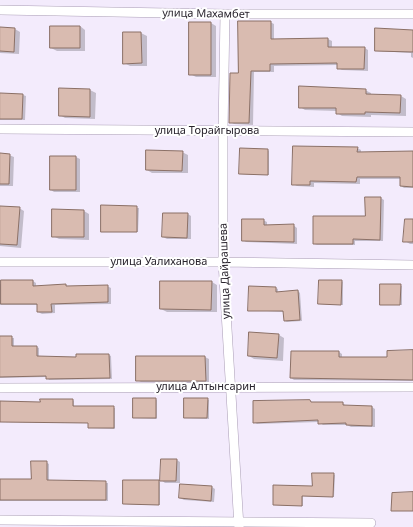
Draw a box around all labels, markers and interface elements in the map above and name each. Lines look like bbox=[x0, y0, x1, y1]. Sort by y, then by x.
street label: улица Махамбет bbox=[162, 7, 250, 21]
street label: улица Торайгырова bbox=[155, 124, 259, 138]
street label: улица Дайрашева bbox=[217, 223, 233, 319]
street label: улица Уалиханова bbox=[111, 255, 207, 269]
street label: улица Алтынсарин bbox=[156, 380, 256, 394]

